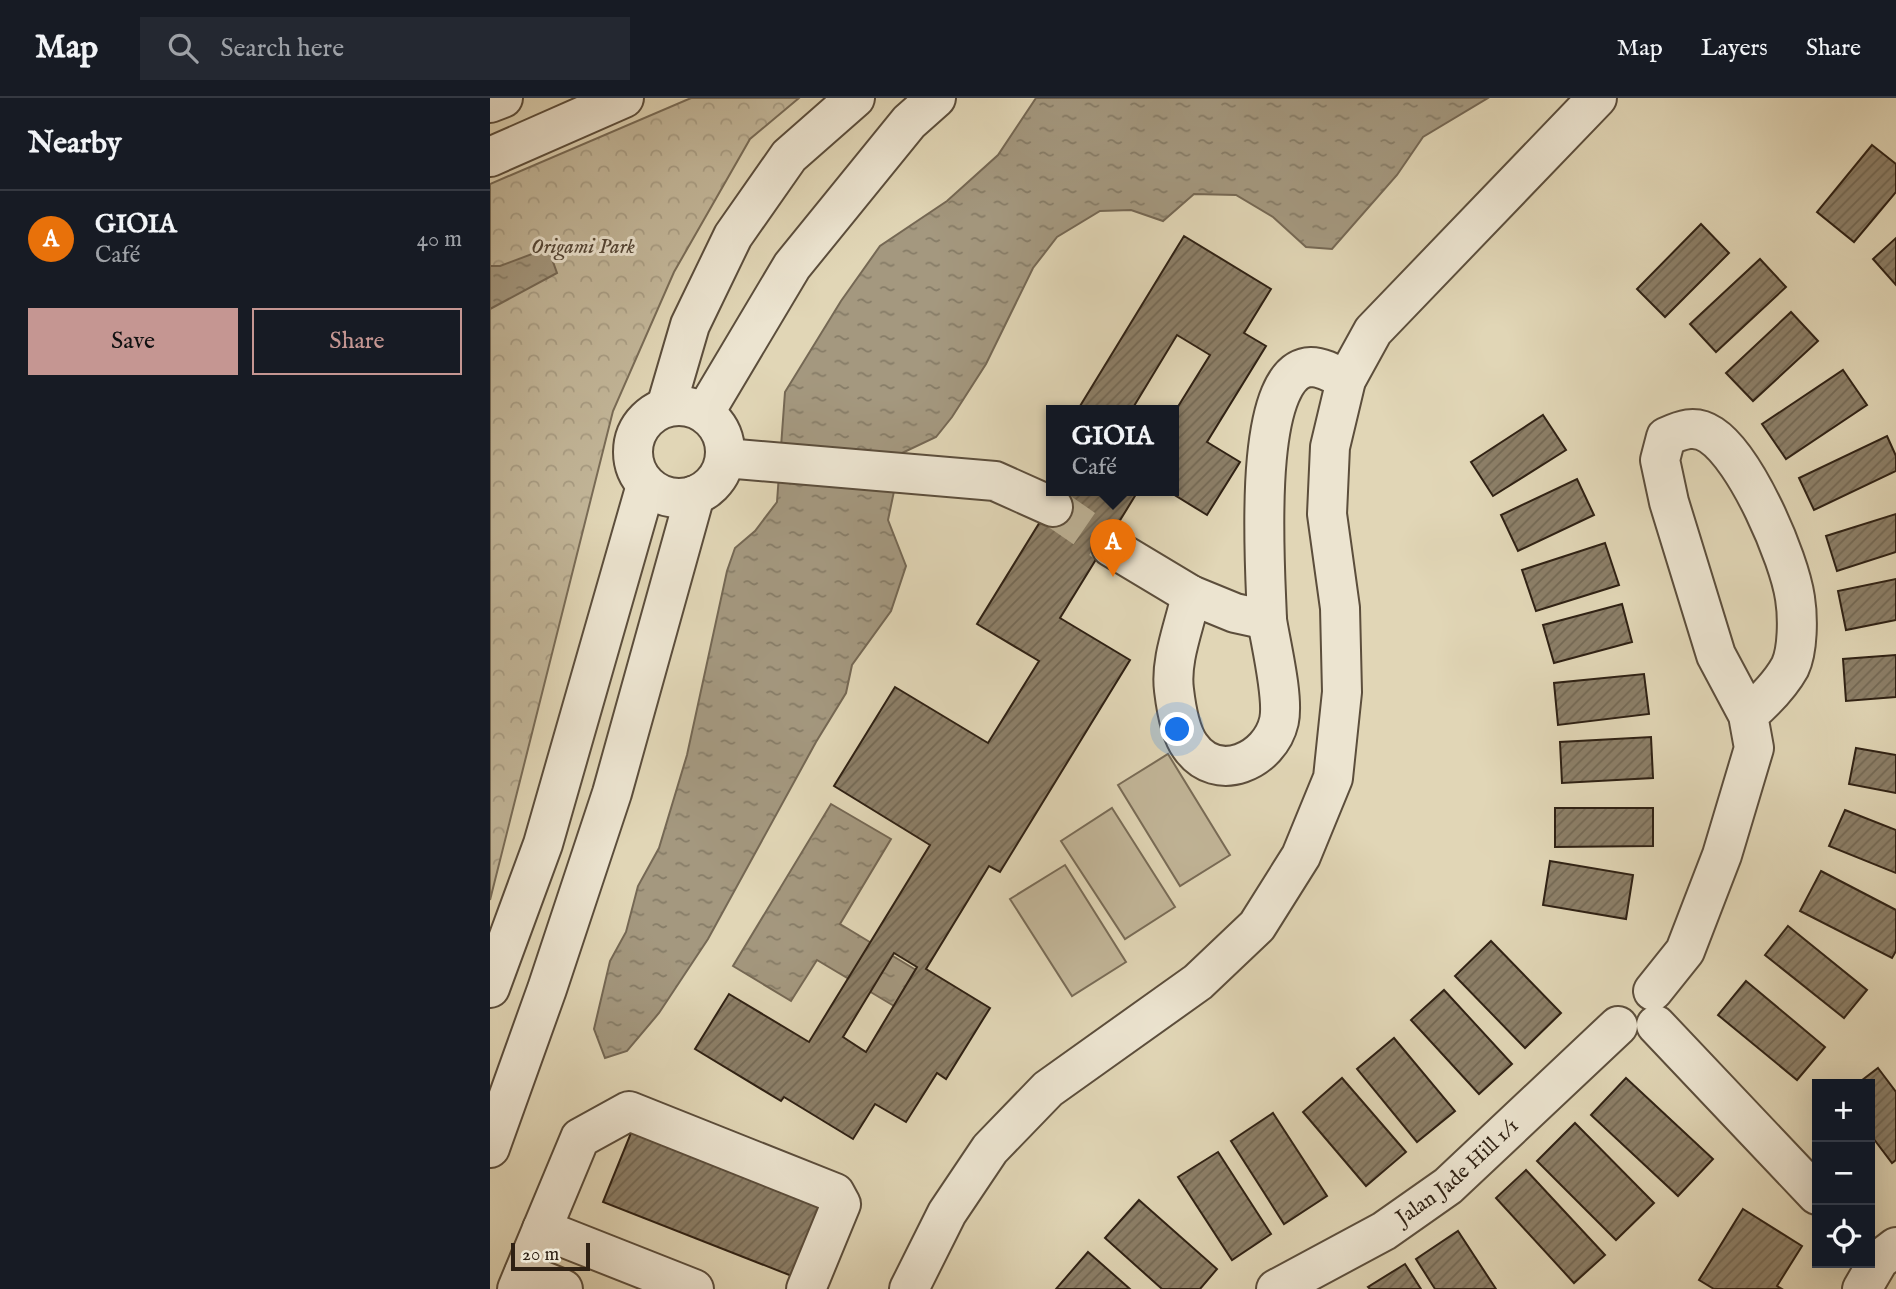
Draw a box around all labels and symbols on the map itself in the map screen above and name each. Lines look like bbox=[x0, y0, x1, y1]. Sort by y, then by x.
park label: Origami Park bbox=[531, 234, 636, 261]
pin: A bbox=[1090, 519, 1136, 577]
your location bbox=[1160, 712, 1194, 746]
street label: Jalan Jade Hill 1/1 bbox=[1389, 1113, 1525, 1233]
scale bar bbox=[511, 1240, 590, 1272]

